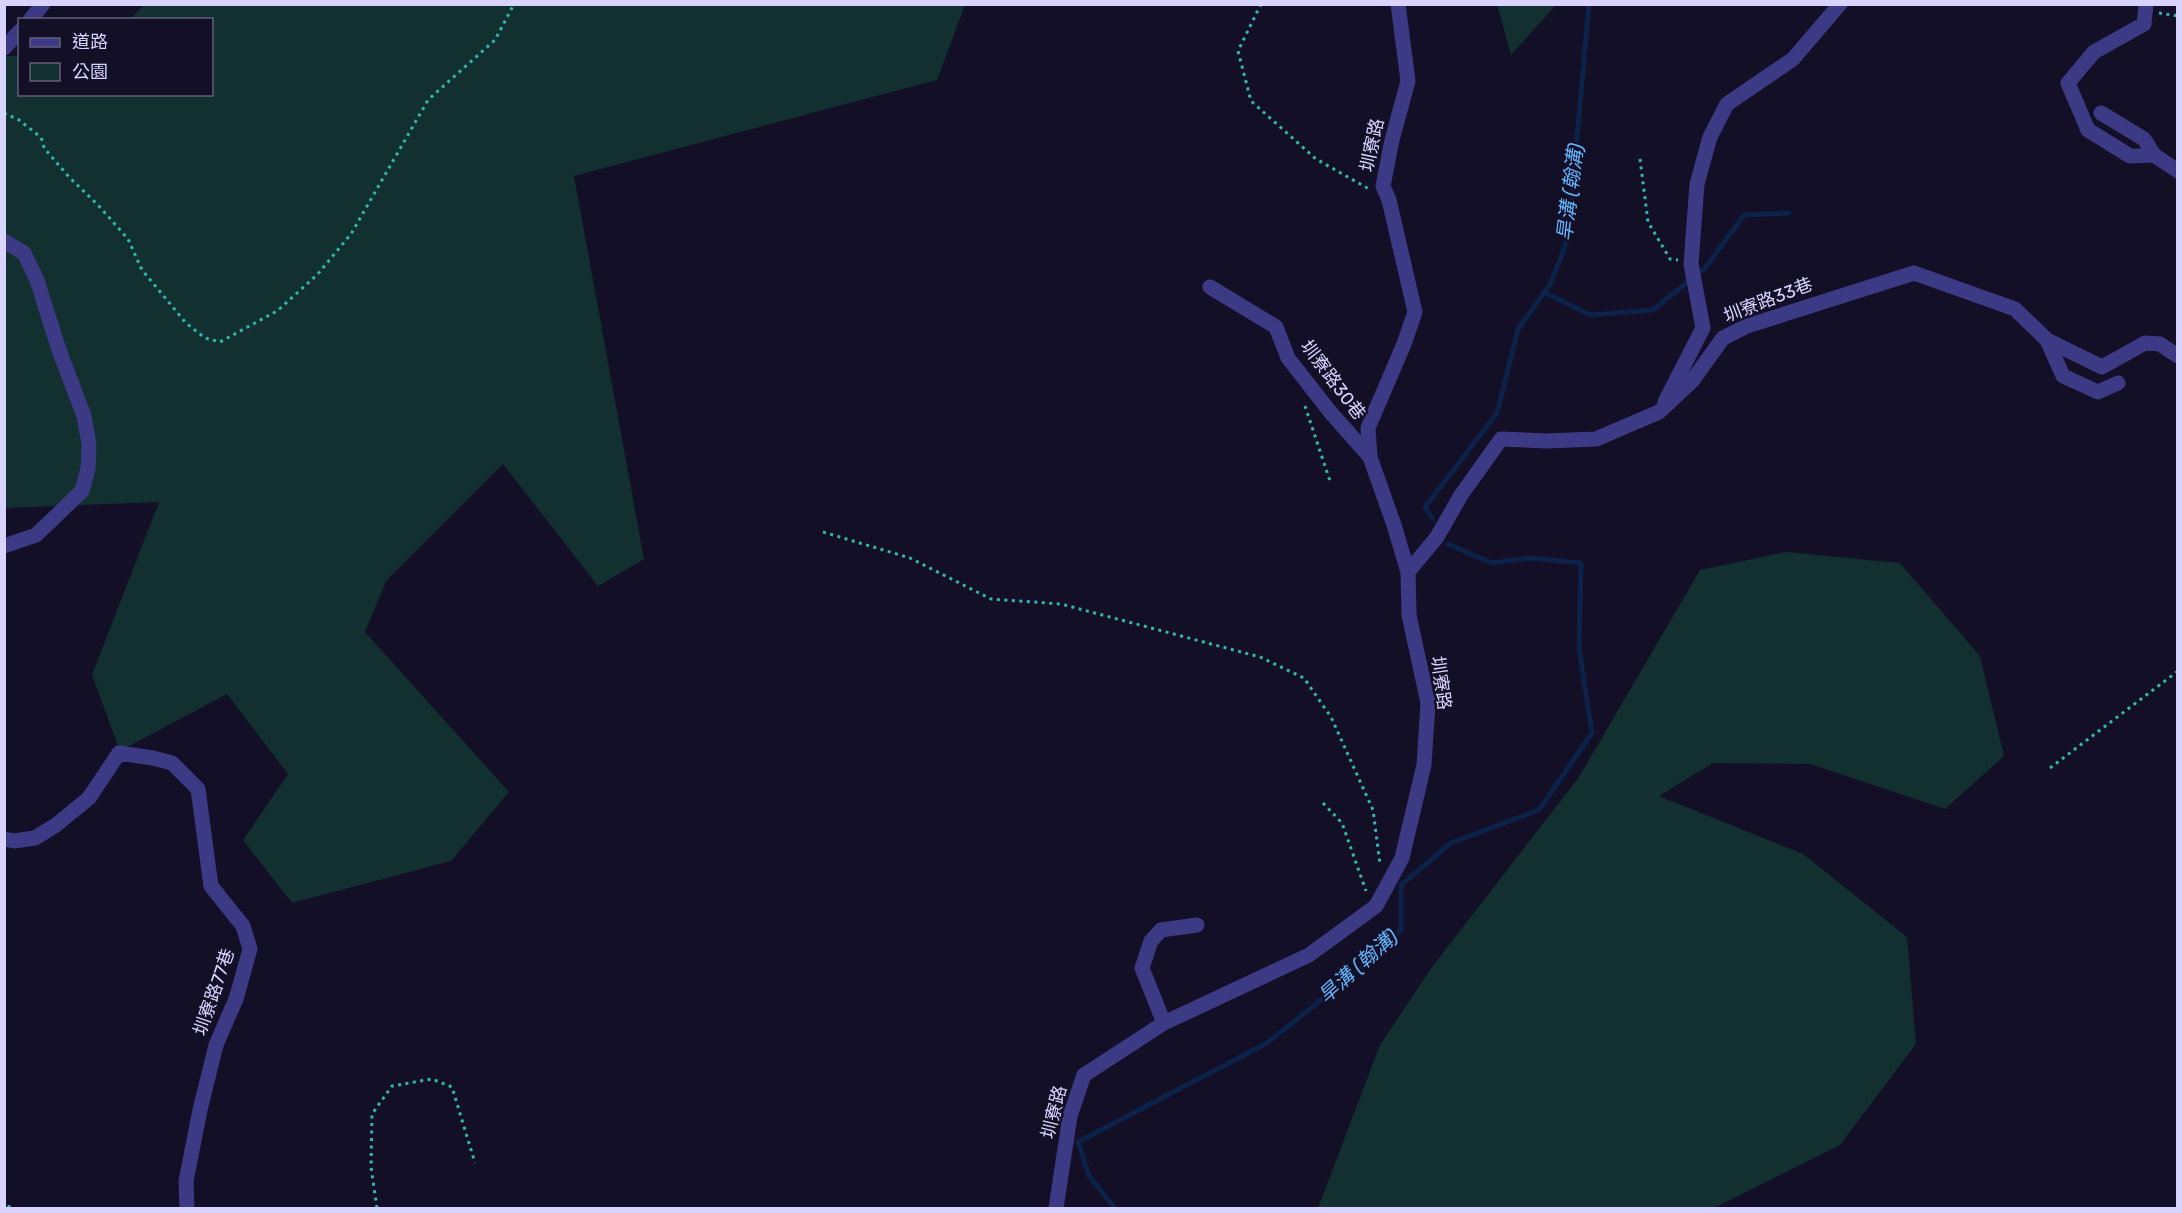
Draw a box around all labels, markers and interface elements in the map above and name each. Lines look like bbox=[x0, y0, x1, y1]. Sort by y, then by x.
legend bbox=[18, 18, 213, 96]
text: 道路 bbox=[72, 31, 108, 53]
text: 公園 bbox=[72, 61, 108, 83]
street label: 圳寮路 bbox=[1356, 116, 1388, 174]
water label: 旱溝 (翰溝) bbox=[1552, 141, 1588, 242]
street label: 圳寮路33巷 bbox=[1720, 273, 1816, 327]
street label: 圳寮路30巷 bbox=[1296, 336, 1370, 424]
street label: 圳寮路 bbox=[1426, 655, 1456, 711]
water label: 旱溝 (翰溝) bbox=[1313, 924, 1403, 1008]
street label: 圳寮路77巷 bbox=[189, 946, 239, 1038]
street label: 圳寮路 bbox=[1037, 1083, 1071, 1141]

